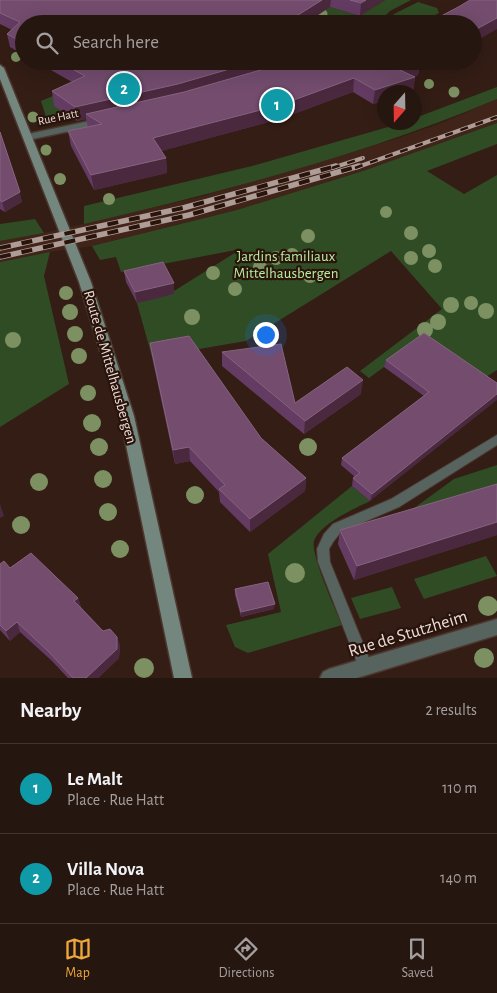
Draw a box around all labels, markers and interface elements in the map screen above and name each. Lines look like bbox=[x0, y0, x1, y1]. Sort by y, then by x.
search box bbox=[15, 15, 482, 70]
icon: search bbox=[33, 29, 61, 57]
text: Search here bbox=[73, 33, 159, 52]
pin: 2 bbox=[108, 70, 140, 108]
north arrow bbox=[377, 85, 422, 130]
pin: 1 bbox=[261, 86, 293, 124]
street label: Rue Hatt bbox=[37, 107, 80, 127]
park label: Jardins familiaux Mittelhausbergen bbox=[234, 249, 338, 281]
street label: Route de Mittelhausbergen bbox=[81, 289, 139, 445]
your location bbox=[253, 322, 279, 348]
street label: Rue de Stutzheim bbox=[346, 607, 470, 661]
text: Nearby bbox=[20, 700, 81, 721]
text: 2 results bbox=[425, 702, 477, 718]
text: Le Malt bbox=[67, 770, 122, 789]
text: 1 bbox=[33, 780, 39, 796]
text: 110 m bbox=[442, 780, 477, 796]
text: Place · Rue Hatt bbox=[67, 792, 164, 808]
text: Villa Nova bbox=[67, 860, 144, 879]
text: 2 bbox=[32, 870, 40, 886]
text: 140 m bbox=[440, 870, 477, 886]
text: Place · Rue Hatt bbox=[67, 882, 164, 898]
tab: Map bbox=[64, 935, 92, 982]
tab: Directions bbox=[219, 935, 274, 982]
tab: Saved bbox=[401, 935, 433, 982]

